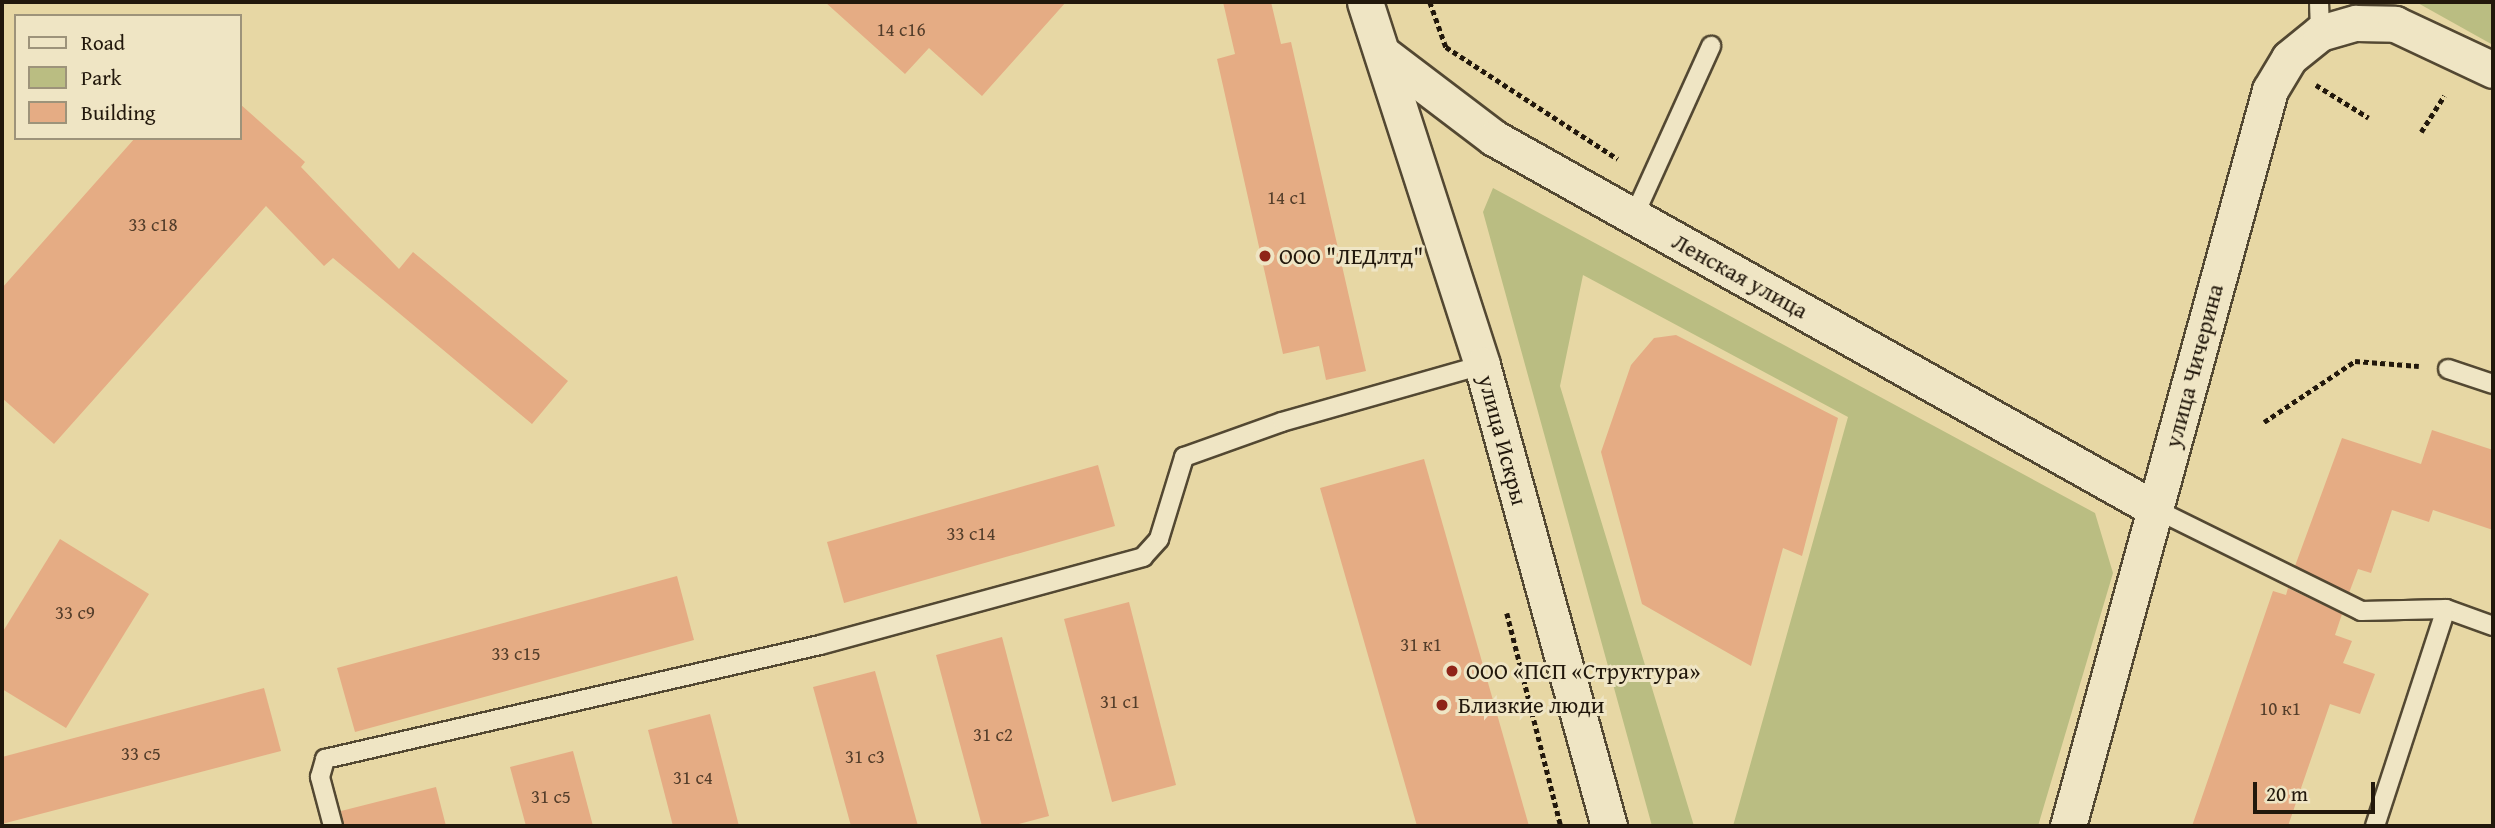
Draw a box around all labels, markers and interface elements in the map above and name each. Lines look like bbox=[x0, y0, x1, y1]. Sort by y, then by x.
legend bbox=[14, 14, 242, 140]
house number: 14 с16 bbox=[876, 19, 926, 41]
text: Road bbox=[81, 27, 125, 58]
text: Park bbox=[81, 62, 122, 93]
text: Building bbox=[81, 97, 155, 128]
house number: 14 с1 bbox=[1267, 187, 1307, 209]
house number: 33 с18 bbox=[128, 214, 178, 236]
street label: Ленская улица bbox=[1667, 227, 1813, 325]
place label: ООО "ЛЕДлтд" bbox=[1279, 242, 1423, 270]
marker: ООО "ЛЕДлтд" bbox=[1257, 248, 1273, 264]
street label: улица Чичерина bbox=[2159, 281, 2229, 451]
street label: улица Искры bbox=[1472, 372, 1534, 508]
house number: 33 с14 bbox=[946, 523, 996, 545]
house number: 33 с9 bbox=[55, 602, 95, 624]
house number: 31 к1 bbox=[1400, 634, 1442, 656]
house number: 33 с15 bbox=[491, 643, 541, 665]
place label: ООО «ПСП «Структура» bbox=[1466, 657, 1700, 685]
marker: ООО «ПСП «Структура» bbox=[1444, 663, 1460, 679]
house number: 31 с1 bbox=[1100, 691, 1140, 713]
place label: Близкие люди bbox=[1458, 691, 1604, 719]
marker: Близкие люди bbox=[1432, 695, 1452, 715]
house number: 10 к1 bbox=[2259, 698, 2301, 720]
house number: 31 с2 bbox=[973, 724, 1013, 746]
house number: 33 с5 bbox=[121, 743, 161, 765]
house number: 31 с3 bbox=[845, 746, 885, 768]
house number: 31 с4 bbox=[673, 767, 713, 789]
scale bar bbox=[2257, 768, 2380, 812]
text: 20 m bbox=[2266, 778, 2308, 809]
house number: 31 с5 bbox=[531, 786, 571, 808]

